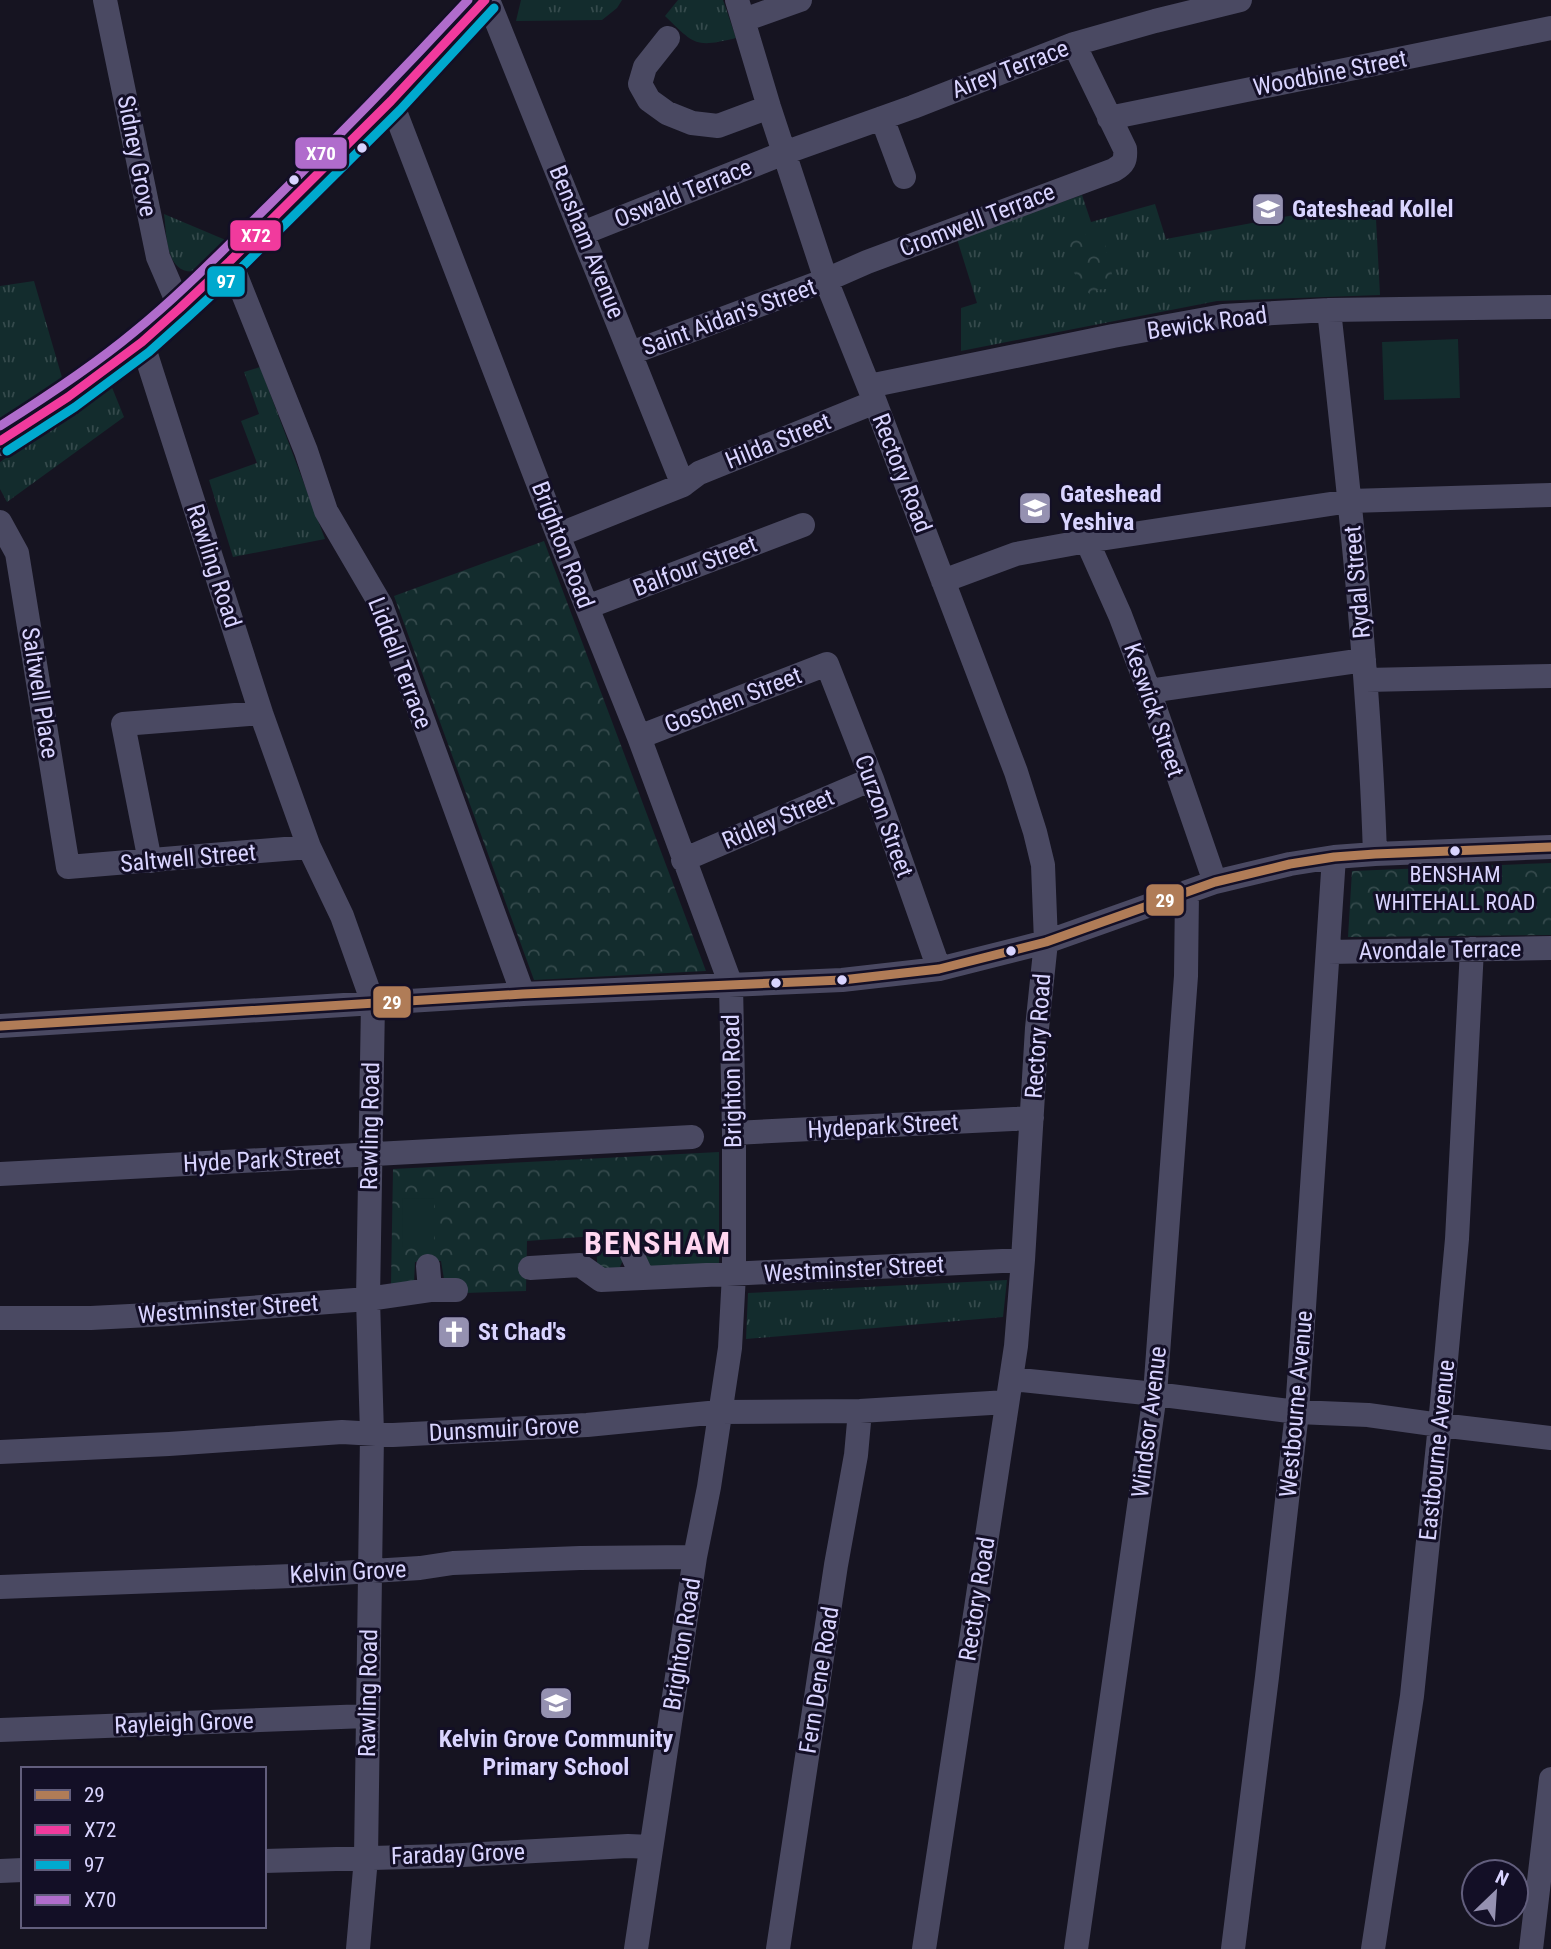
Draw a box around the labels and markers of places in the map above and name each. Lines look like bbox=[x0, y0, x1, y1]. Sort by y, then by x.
unlabelled marker bbox=[355, 141, 369, 155]
unlabelled marker bbox=[287, 173, 301, 187]
school or university icon: Gateshead Kollel bbox=[1249, 190, 1287, 228]
place label: Gateshead Kollel bbox=[1292, 195, 1454, 223]
place label: Gateshead Yeshiva bbox=[1060, 480, 1162, 536]
school or university icon: Gateshead Yeshiva bbox=[1016, 489, 1054, 527]
marker: BENSHAM WHITEHALL ROAD bbox=[1448, 844, 1462, 858]
place label: BENSHAM WHITEHALL ROAD bbox=[1375, 862, 1535, 915]
unlabelled marker bbox=[1004, 944, 1018, 958]
unlabelled marker bbox=[835, 973, 849, 987]
unlabelled marker bbox=[769, 976, 783, 990]
church icon: St Chad's bbox=[435, 1313, 473, 1351]
place label: St Chad's bbox=[478, 1318, 566, 1346]
school or university icon: Kelvin Grove Community Primary School bbox=[537, 1684, 575, 1722]
place label: Kelvin Grove Community Primary School bbox=[439, 1725, 674, 1781]

